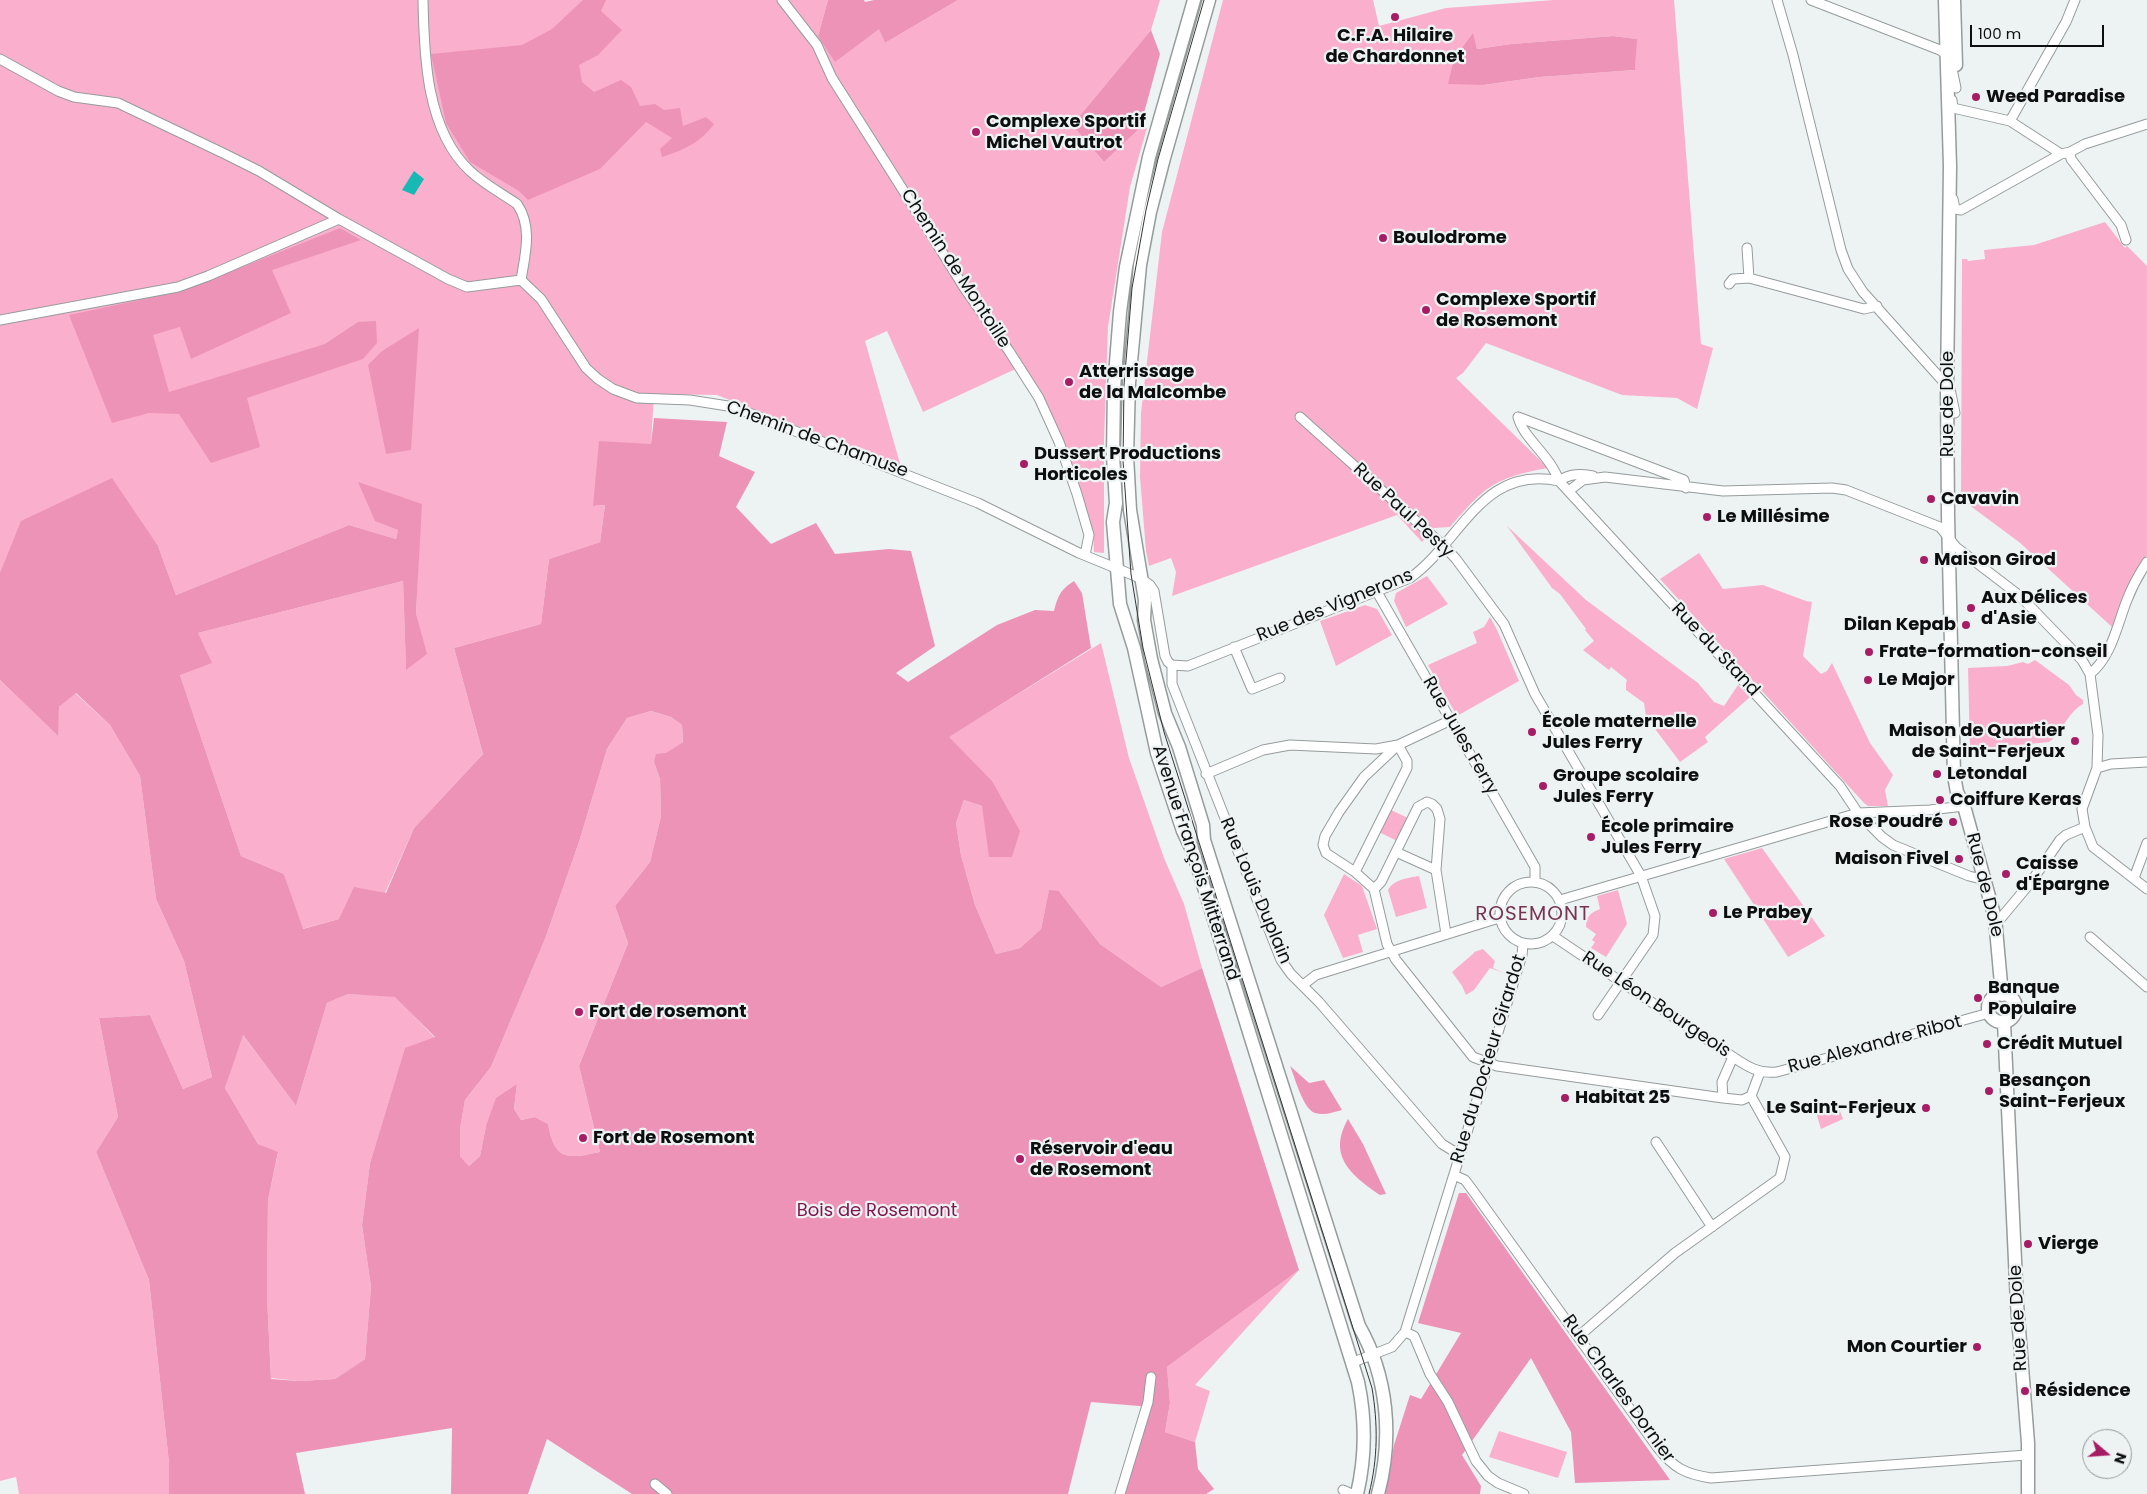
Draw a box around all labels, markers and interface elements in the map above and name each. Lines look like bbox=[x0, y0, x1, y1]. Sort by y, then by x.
marker: C.F.A. Hilaire de Chardonnet bbox=[1389, 11, 1401, 23]
scale bar bbox=[1972, 15, 2106, 47]
text: 100 m bbox=[1978, 23, 2021, 44]
place label: C.F.A. Hilaire de Chardonnet bbox=[1325, 25, 1465, 68]
place label: Weed Paradise bbox=[1986, 86, 2125, 108]
marker: Weed Paradise bbox=[1970, 91, 1982, 103]
place label: Complexe Sportif Michel Vautrot bbox=[986, 111, 1146, 154]
marker: Complexe Sportif Michel Vautrot bbox=[970, 126, 982, 138]
street label: Chemin de Montoille bbox=[896, 186, 1014, 352]
place label: Boulodrome bbox=[1393, 227, 1507, 249]
marker: Boulodrome bbox=[1377, 232, 1389, 244]
place label: Complexe Sportif de Rosemont bbox=[1436, 289, 1596, 332]
marker: Complexe Sportif de Rosemont bbox=[1420, 304, 1432, 316]
street label: Rue de Dole bbox=[1937, 351, 1959, 457]
place label: Atterrissage de la Malcombe bbox=[1079, 361, 1226, 404]
marker: Atterrissage de la Malcombe bbox=[1063, 376, 1075, 388]
street label: Chemin de Chamuse bbox=[723, 397, 911, 483]
place label: Dussert Productions Horticoles bbox=[1034, 443, 1221, 486]
marker: Dussert Productions Horticoles bbox=[1018, 458, 1030, 470]
street label: Rue Paul Pesty bbox=[1348, 459, 1458, 563]
place label: Cavavin bbox=[1941, 488, 2019, 510]
marker: Cavavin bbox=[1925, 493, 1937, 505]
place label: Le Millésime bbox=[1717, 506, 1830, 528]
marker: Le Millésime bbox=[1701, 511, 1713, 523]
place label: Maison Girod bbox=[1934, 549, 2056, 571]
marker: Maison Girod bbox=[1918, 554, 1930, 566]
street label: Rue des Vignerons bbox=[1254, 565, 1416, 647]
place label: Aux Délices d'Asie bbox=[1981, 587, 2088, 630]
street label: Rue du Stand bbox=[1666, 599, 1764, 701]
marker: Aux Délices d'Asie bbox=[1965, 602, 1977, 614]
place label: Dilan Kepab bbox=[1844, 614, 1956, 636]
marker: Dilan Kepab bbox=[1960, 619, 1972, 631]
place label: Frate-formation-conseil bbox=[1879, 641, 2107, 663]
marker: Frate-formation-conseil bbox=[1863, 646, 1875, 658]
place label: Le Major bbox=[1878, 669, 1955, 691]
street label: Rue Jules Ferry bbox=[1417, 673, 1503, 799]
marker: Le Major bbox=[1862, 674, 1874, 686]
place label: École maternelle Jules Ferry bbox=[1542, 711, 1697, 754]
place label: Maison de Quartier de Saint-Ferjeux bbox=[1889, 720, 2065, 762]
marker: École maternelle Jules Ferry bbox=[1526, 726, 1538, 738]
marker: Maison de Quartier de Saint-Ferjeux bbox=[2069, 735, 2081, 747]
street label: Avenue François Mitterrand bbox=[1147, 742, 1243, 984]
place label: Letondal bbox=[1947, 763, 2027, 785]
place label: Groupe scolaire Jules Ferry bbox=[1553, 765, 1699, 808]
marker: Letondal bbox=[1931, 768, 1943, 780]
marker: Groupe scolaire Jules Ferry bbox=[1537, 780, 1549, 792]
place label: Coiffure Keras bbox=[1950, 789, 2082, 811]
marker: Coiffure Keras bbox=[1934, 794, 1946, 806]
place label: Rose Poudré bbox=[1829, 811, 1943, 833]
street label: Rue Louis Duplain bbox=[1214, 815, 1296, 967]
place label: École primaire Jules Ferry bbox=[1601, 816, 1734, 859]
marker: Rose Poudré bbox=[1947, 816, 1959, 828]
marker: École primaire Jules Ferry bbox=[1585, 831, 1597, 843]
street label: Rue de Dole bbox=[1961, 831, 2007, 939]
place label: Maison Fivel bbox=[1835, 848, 1949, 870]
marker: Maison Fivel bbox=[1953, 853, 1965, 865]
place label: Caisse d'Épargne bbox=[2016, 853, 2110, 896]
marker: Caisse d'Épargne bbox=[2000, 868, 2012, 880]
place label: Le Prabey bbox=[1723, 902, 1812, 924]
district label: ROSEMONT bbox=[1474, 903, 1592, 927]
marker: Le Prabey bbox=[1707, 907, 1719, 919]
street label: Rue Léon Bourgeois bbox=[1578, 947, 1734, 1063]
street label: Rue du Docteur Girardot bbox=[1447, 952, 1531, 1166]
place label: Banque Populaire bbox=[1988, 977, 2077, 1020]
marker: Banque Populaire bbox=[1972, 992, 1984, 1004]
place label: Fort de rosemont bbox=[589, 1001, 747, 1023]
marker: Fort de rosemont bbox=[573, 1006, 585, 1018]
street label: Rue Alexandre Ribot bbox=[1786, 1011, 1964, 1079]
place label: Crédit Mutuel bbox=[1997, 1033, 2123, 1055]
marker: Crédit Mutuel bbox=[1981, 1038, 1993, 1050]
place label: Besançon Saint-Ferjeux bbox=[1999, 1070, 2125, 1112]
marker: Besançon Saint-Ferjeux bbox=[1983, 1085, 1995, 1097]
place label: Habitat 25 bbox=[1575, 1087, 1671, 1109]
marker: Habitat 25 bbox=[1559, 1092, 1571, 1104]
place label: Le Saint-Ferjeux bbox=[1766, 1097, 1916, 1119]
marker: Le Saint-Ferjeux bbox=[1920, 1102, 1932, 1114]
place label: Fort de Rosemont bbox=[593, 1127, 755, 1149]
marker: Fort de Rosemont bbox=[577, 1132, 589, 1144]
place label: Réservoir d'eau de Rosemont bbox=[1030, 1138, 1173, 1180]
marker: Réservoir d'eau de Rosemont bbox=[1014, 1153, 1026, 1165]
park label: Bois de Rosemont bbox=[797, 1200, 957, 1222]
place label: Vierge bbox=[2038, 1233, 2099, 1255]
marker: Vierge bbox=[2022, 1238, 2034, 1250]
street label: Rue de Dole bbox=[2005, 1264, 2033, 1372]
street label: Rue Charles Dornier bbox=[1557, 1311, 1679, 1467]
place label: Mon Courtier bbox=[1847, 1336, 1967, 1358]
marker: Mon Courtier bbox=[1971, 1341, 1983, 1353]
place label: Résidence bbox=[2035, 1380, 2131, 1402]
marker: Résidence bbox=[2019, 1385, 2031, 1397]
north arrow bbox=[2082, 1429, 2132, 1479]
text: N bbox=[2109, 1450, 2131, 1466]

